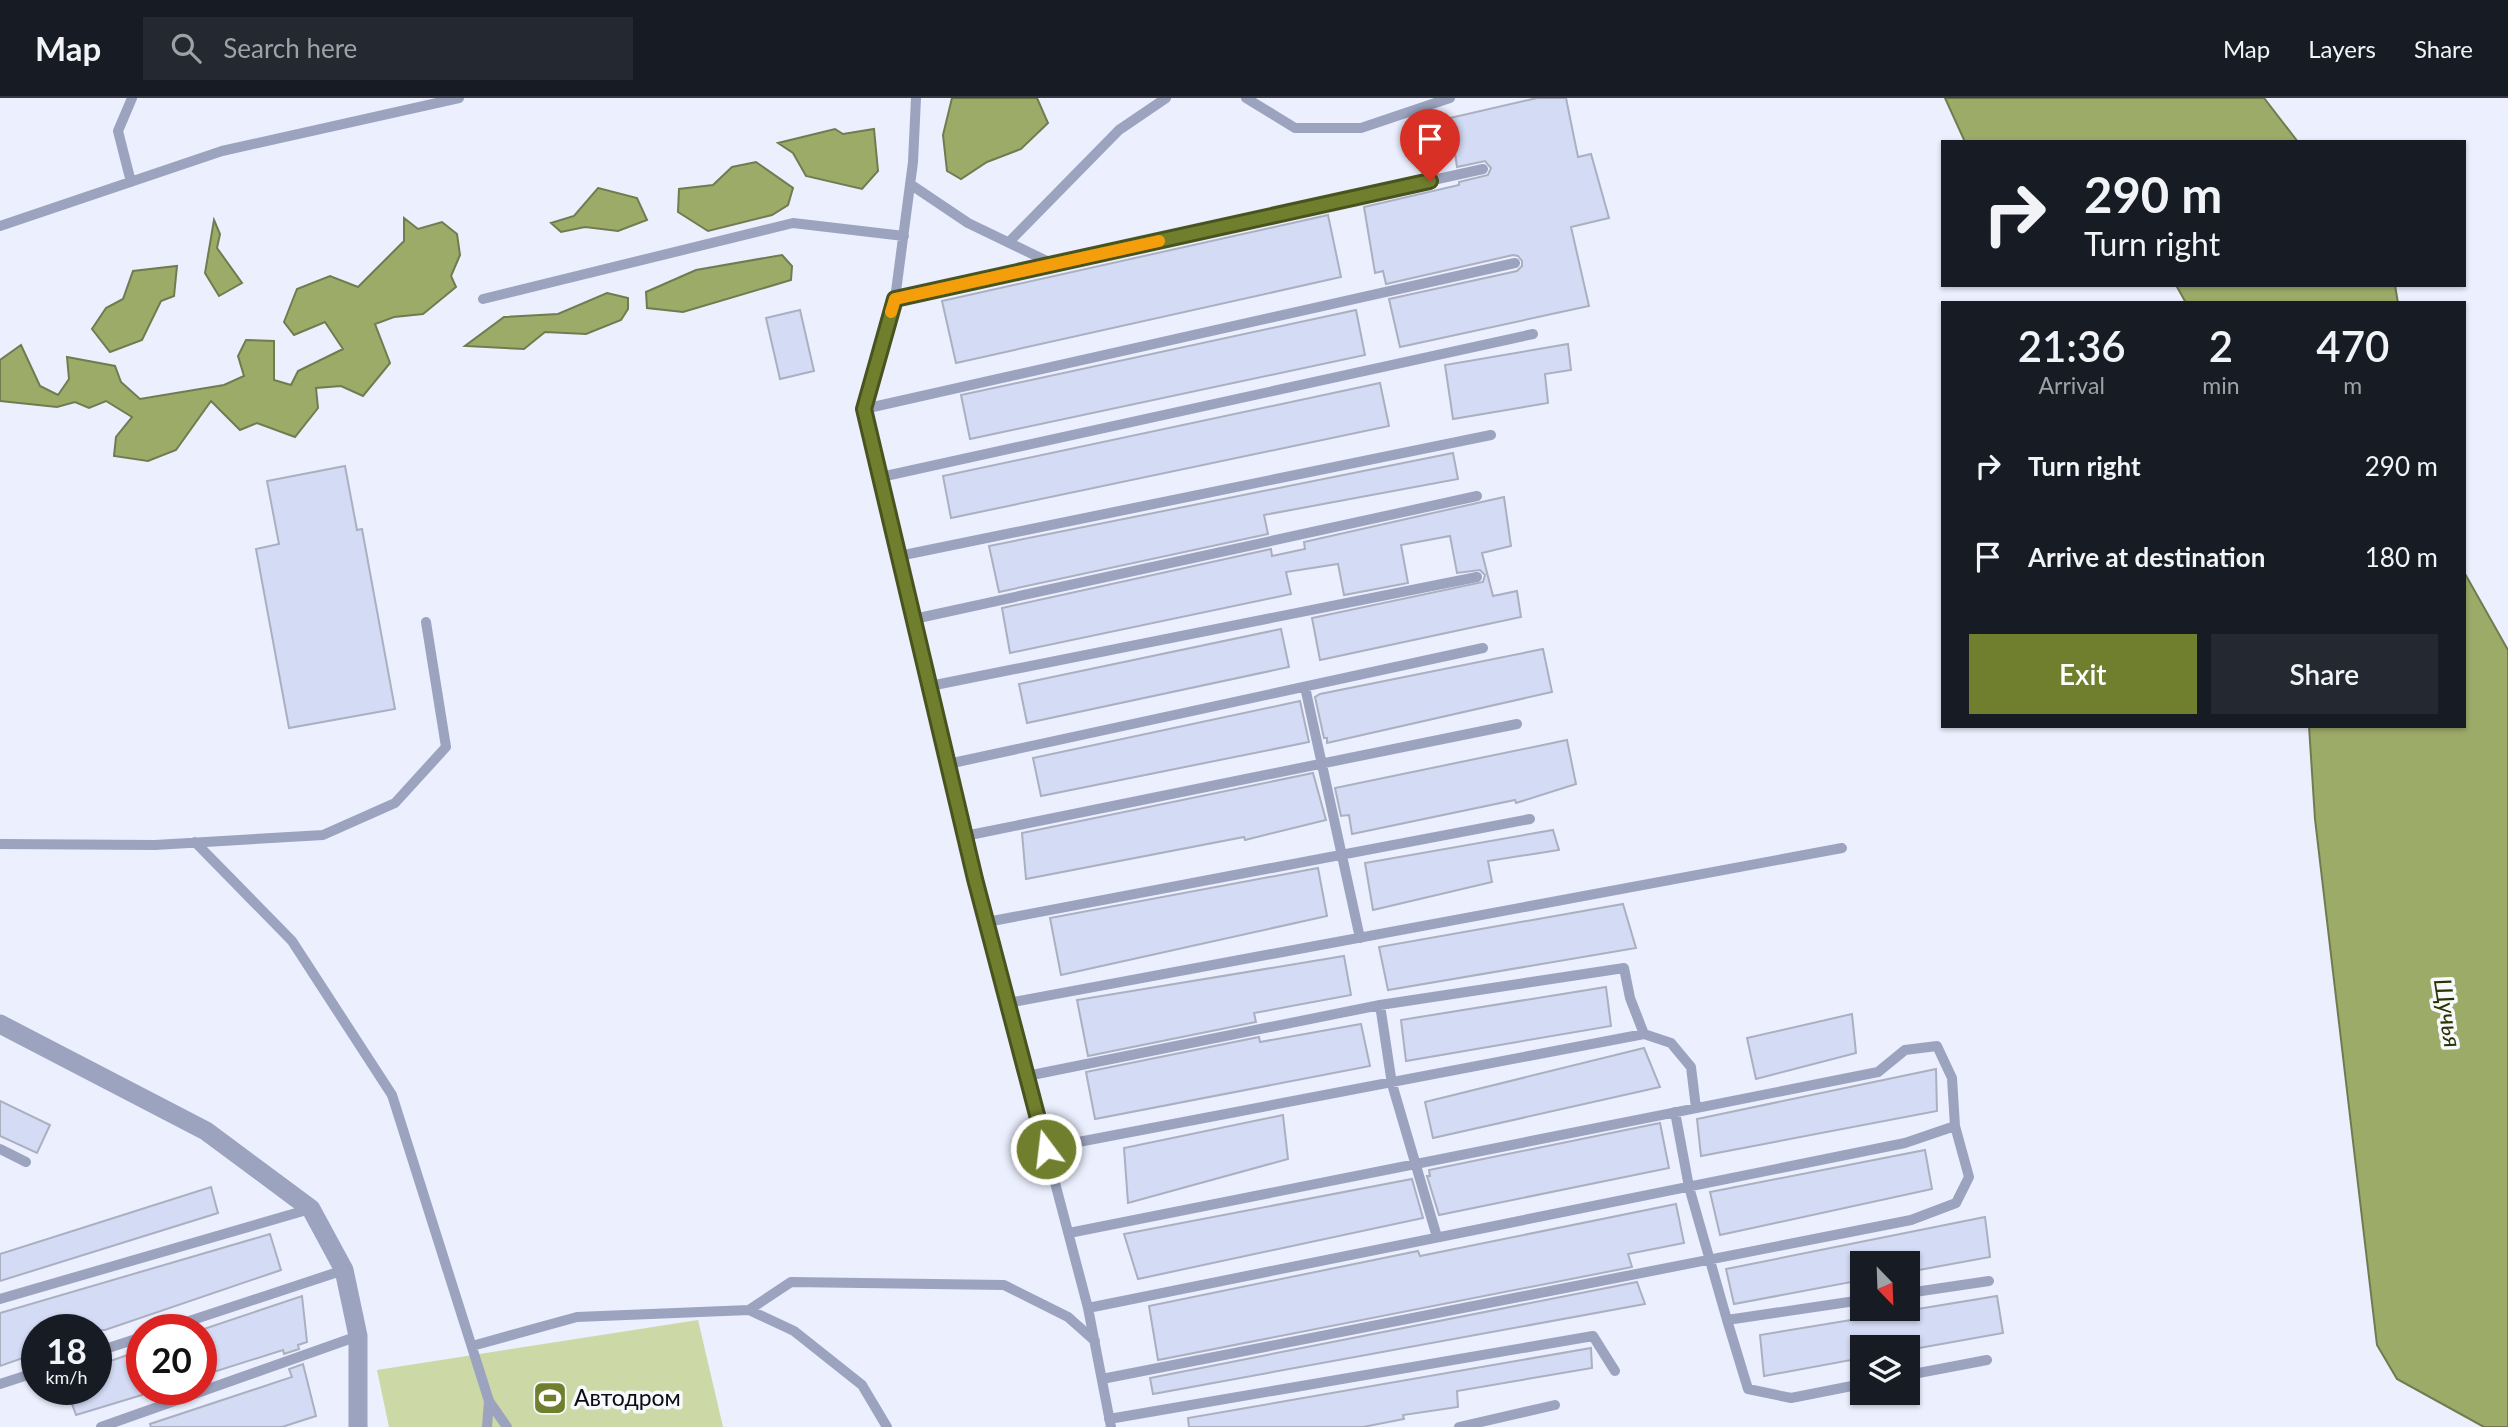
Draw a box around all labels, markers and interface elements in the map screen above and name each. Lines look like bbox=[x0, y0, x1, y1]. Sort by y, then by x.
search box bbox=[143, 17, 633, 80]
text: Map bbox=[35, 28, 101, 68]
icon: search bbox=[167, 29, 205, 67]
text: Search here bbox=[223, 32, 357, 64]
text: Map bbox=[2223, 34, 2270, 63]
text: Layers bbox=[2308, 34, 2376, 63]
text: Share bbox=[2414, 34, 2473, 63]
pin bbox=[1400, 109, 1460, 181]
icon: arrive bbox=[1411, 120, 1449, 158]
text: 290 m bbox=[2084, 165, 2222, 223]
icon: right bbox=[1969, 168, 2060, 259]
text: Turn right bbox=[2084, 224, 2220, 263]
text: 21:36 bbox=[2018, 321, 2126, 371]
text: 2 bbox=[2209, 321, 2233, 371]
text: 470 bbox=[2316, 321, 2389, 371]
text: Arrival bbox=[2039, 371, 2105, 399]
text: min bbox=[2202, 371, 2240, 399]
text: m bbox=[2343, 371, 2362, 399]
icon: right bbox=[1969, 447, 2007, 485]
text: Turn right bbox=[2028, 450, 2141, 482]
text: 290 m bbox=[2365, 450, 2438, 482]
icon: arrive bbox=[1969, 538, 2007, 576]
text: Arrive at destination bbox=[2028, 541, 2265, 573]
text: 180 m bbox=[2365, 541, 2438, 573]
button: Exit bbox=[1969, 634, 2197, 714]
button: Share bbox=[2211, 634, 2438, 714]
water label: Щучья bbox=[2429, 976, 2468, 1049]
position arrow bbox=[1009, 1112, 1083, 1186]
north arrow bbox=[1850, 1251, 1920, 1321]
map controls bbox=[1850, 1251, 1920, 1405]
speed limit sign: 20 bbox=[126, 1314, 217, 1405]
text: 18 bbox=[46, 1329, 87, 1371]
button: layers bbox=[1850, 1335, 1920, 1405]
text: km/h bbox=[45, 1366, 88, 1388]
sports icon: Автодром bbox=[531, 1379, 569, 1417]
place label: Автодром bbox=[574, 1383, 681, 1411]

